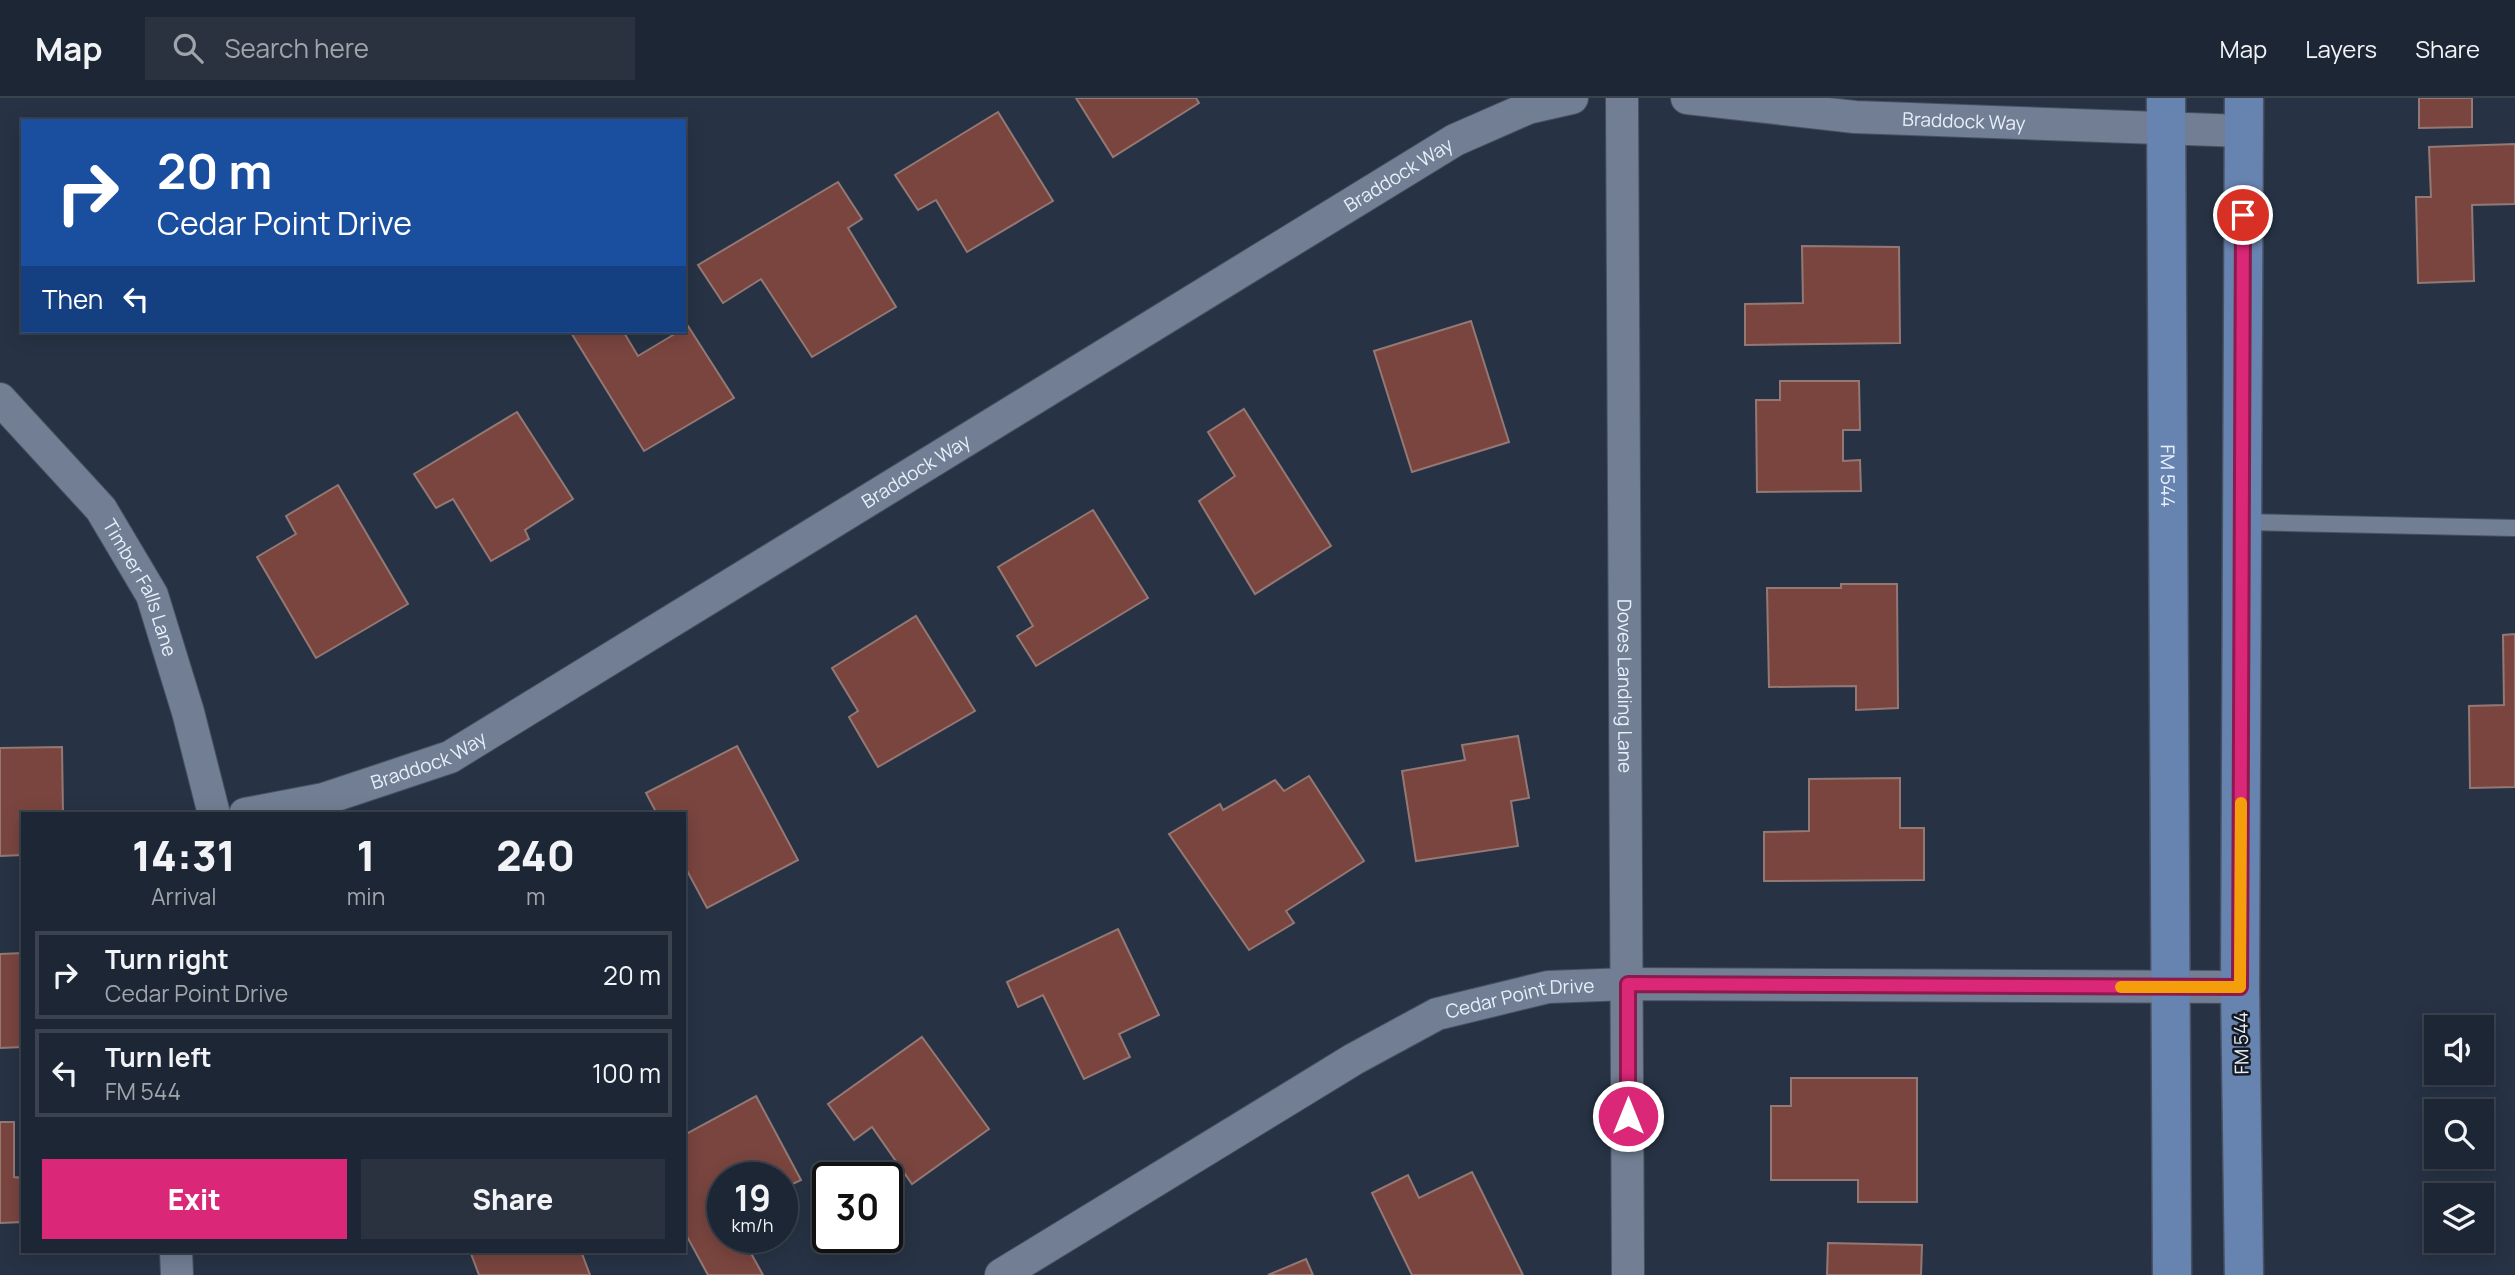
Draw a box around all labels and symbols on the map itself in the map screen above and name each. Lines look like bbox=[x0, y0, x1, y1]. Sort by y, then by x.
street label: Braddock Way bbox=[1902, 106, 2026, 136]
street label: Braddock Way bbox=[1339, 131, 1458, 218]
pin bbox=[2213, 185, 2273, 245]
street label: Braddock Way bbox=[857, 428, 975, 514]
street label: FM 544 bbox=[2155, 444, 2181, 508]
street label: Timber Falls Lane bbox=[97, 514, 183, 660]
street label: Doves Landing Lane bbox=[1612, 599, 1638, 773]
street label: Braddock Way bbox=[367, 725, 491, 796]
street label: Cedar Point Drive bbox=[1443, 972, 1595, 1025]
street label: FM 544 bbox=[2227, 1011, 2255, 1075]
position arrow bbox=[1591, 1079, 1665, 1153]
speed limit sign: 30 bbox=[812, 1162, 903, 1253]

